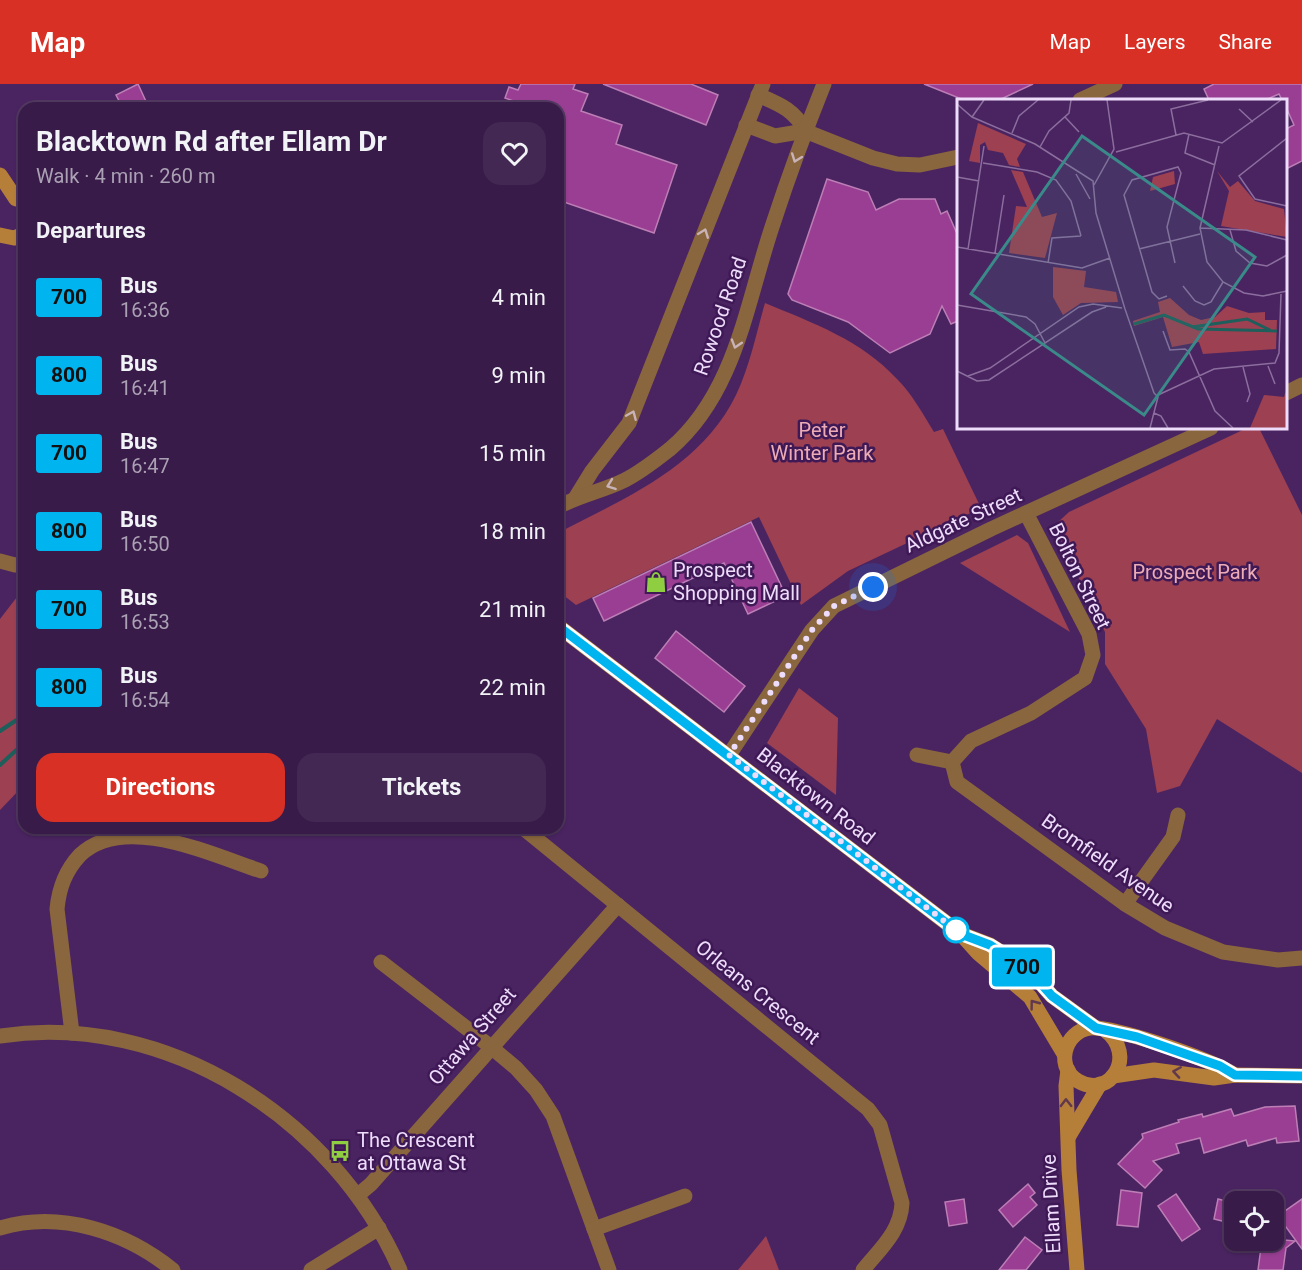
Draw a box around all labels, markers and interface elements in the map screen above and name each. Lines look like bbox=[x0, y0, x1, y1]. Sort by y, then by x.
text: Map bbox=[30, 26, 85, 59]
text: Map bbox=[1049, 30, 1091, 54]
text: Layers bbox=[1124, 30, 1185, 54]
text: Share bbox=[1218, 30, 1272, 54]
inset map bbox=[957, 99, 1287, 429]
button: heart bbox=[483, 122, 546, 185]
text: Blacktown Rd after Ellam Dr bbox=[36, 125, 387, 158]
one-way arrow bbox=[790, 152, 803, 163]
text: Walk · 4 min · 260 m bbox=[36, 164, 215, 188]
text: Departures bbox=[36, 218, 146, 243]
one-way arrow bbox=[697, 229, 710, 239]
street label: Rowood Road bbox=[689, 254, 751, 378]
text: Bus bbox=[120, 273, 158, 298]
text: 700 bbox=[51, 285, 87, 309]
text: 4 min bbox=[491, 285, 546, 310]
text: 16:36 bbox=[120, 298, 170, 322]
one-way arrow bbox=[731, 338, 743, 349]
text: Bus bbox=[120, 351, 158, 376]
text: 800 bbox=[51, 363, 87, 387]
text: 9 min bbox=[491, 363, 546, 388]
text: 16:41 bbox=[120, 376, 170, 400]
one-way arrow bbox=[625, 410, 637, 421]
park label: Peter Winter Park bbox=[771, 418, 874, 465]
text: Bus bbox=[120, 429, 158, 454]
text: 700 bbox=[51, 441, 87, 465]
text: 15 min bbox=[479, 441, 546, 466]
text: 16:47 bbox=[120, 454, 170, 478]
one-way arrow bbox=[606, 477, 617, 490]
street label: Aldgate Street bbox=[901, 482, 1025, 558]
text: Bus bbox=[120, 507, 158, 532]
text: 800 bbox=[51, 519, 87, 543]
text: 18 min bbox=[479, 519, 546, 544]
street label: Bolton Street bbox=[1044, 519, 1116, 633]
text: 16:50 bbox=[120, 532, 170, 556]
place label: Prospect Shopping Mall bbox=[673, 558, 800, 605]
park label: Prospect Park bbox=[1132, 560, 1258, 584]
shop icon: Prospect Shopping Mall bbox=[644, 570, 668, 594]
your location bbox=[858, 572, 888, 602]
text: Bus bbox=[120, 585, 158, 610]
text: 700 bbox=[51, 597, 87, 621]
text: 21 min bbox=[479, 597, 546, 622]
text: 16:53 bbox=[120, 610, 170, 634]
text: Bus bbox=[120, 663, 158, 688]
text: 800 bbox=[51, 675, 87, 699]
text: 22 min bbox=[479, 675, 546, 700]
text: 16:54 bbox=[120, 688, 170, 712]
street label: Blacktown Road bbox=[752, 742, 880, 850]
button: Directions bbox=[36, 753, 285, 822]
button: Tickets bbox=[297, 753, 546, 822]
street label: Bromfield Avenue bbox=[1037, 808, 1179, 918]
unlabelled marker bbox=[943, 917, 969, 943]
street label: Orleans Crescent bbox=[691, 935, 825, 1049]
line badge: 700 bbox=[988, 948, 1056, 986]
text: 700 bbox=[1004, 955, 1040, 979]
street label: Ottawa Street bbox=[423, 982, 521, 1090]
one-way arrow bbox=[1031, 1000, 1042, 1011]
one-way arrow bbox=[1173, 1066, 1183, 1079]
one-way arrow bbox=[1060, 1098, 1072, 1107]
place label: The Crescent at Ottawa St bbox=[357, 1128, 475, 1175]
bus stop icon: The Crescent at Ottawa St bbox=[328, 1139, 352, 1163]
street label: Ellam Drive bbox=[1036, 1154, 1066, 1254]
map controls bbox=[1224, 1191, 1284, 1251]
button: locate bbox=[1224, 1191, 1284, 1251]

